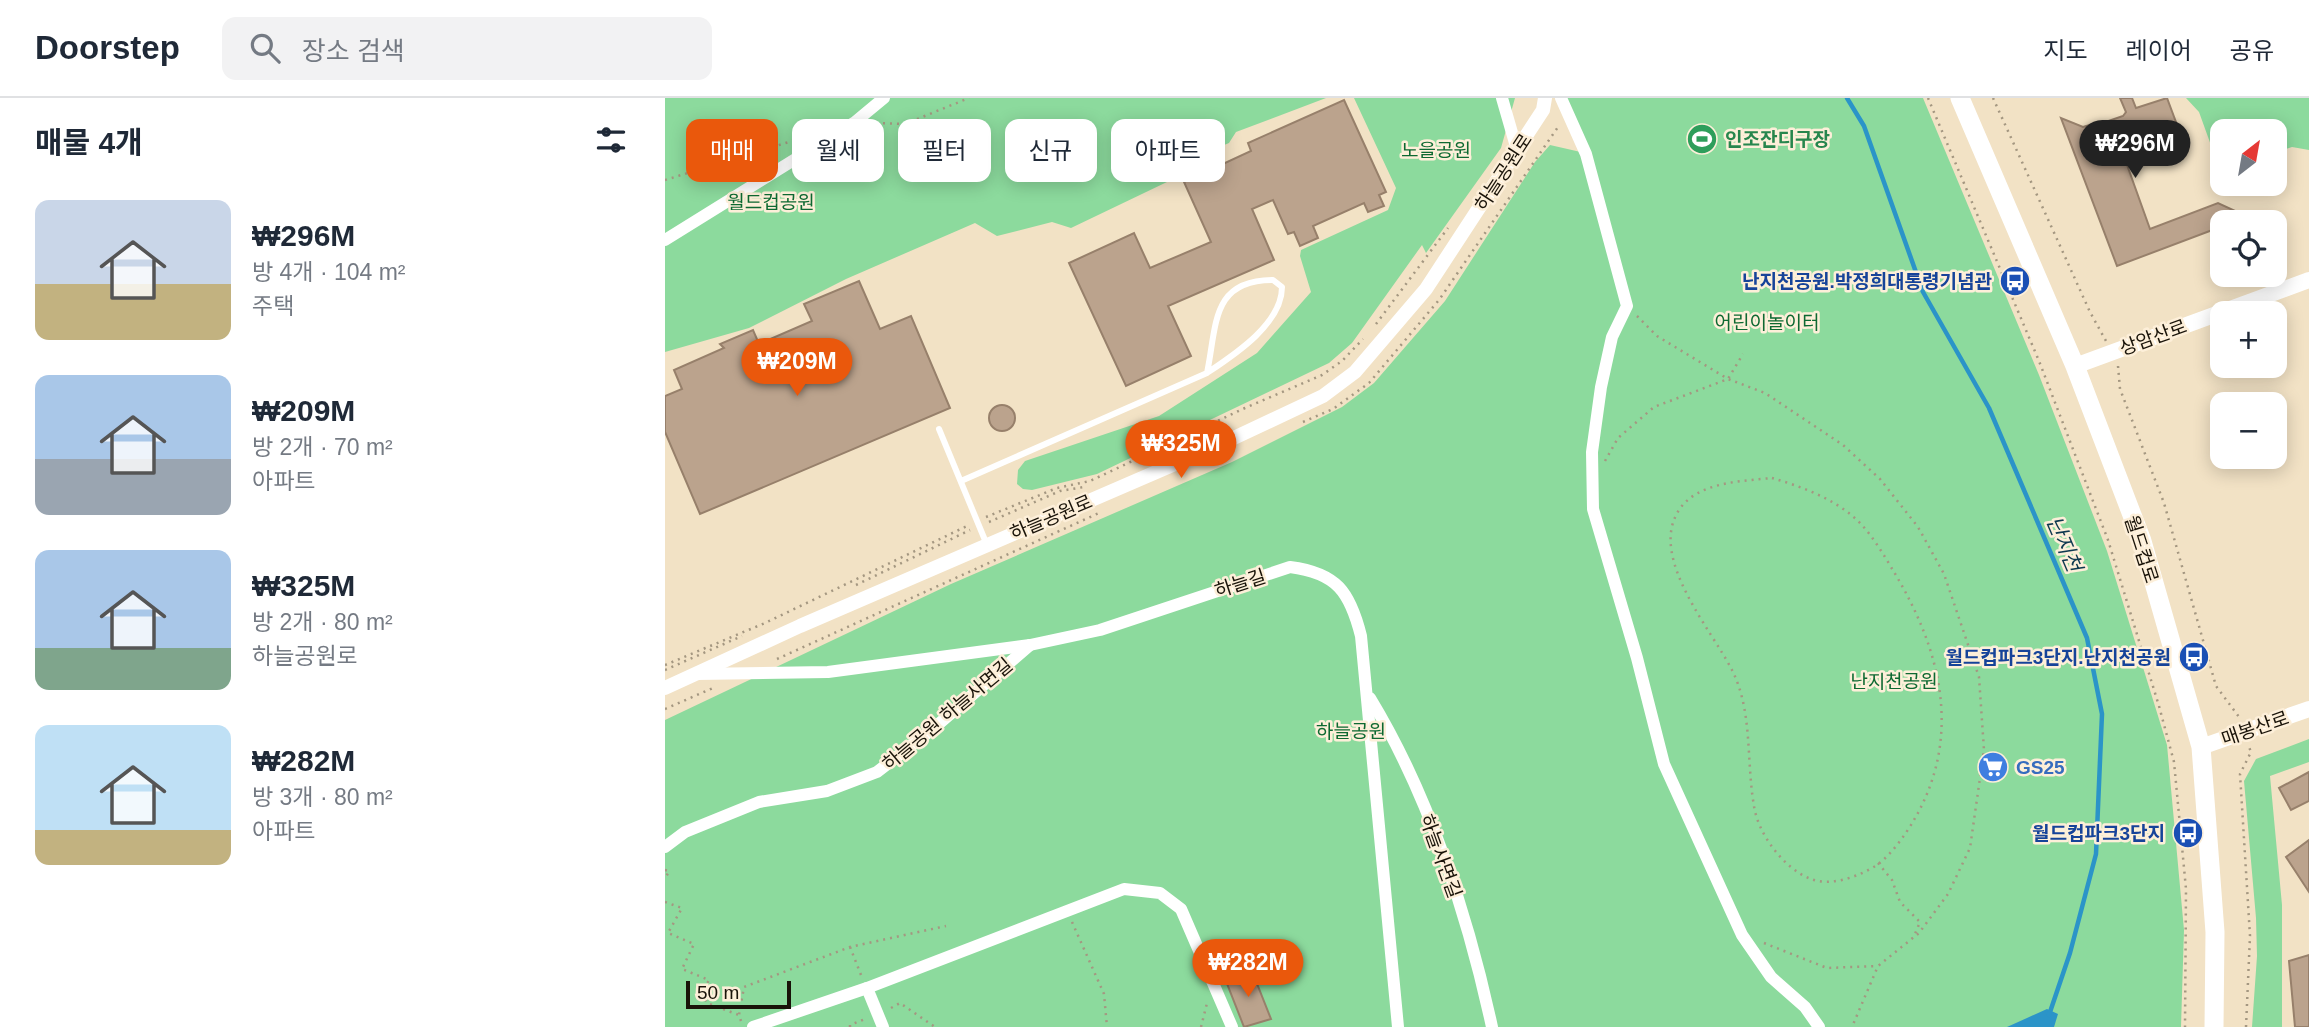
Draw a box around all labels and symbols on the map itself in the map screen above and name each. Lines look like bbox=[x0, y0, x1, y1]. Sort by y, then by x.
north arrow bbox=[2210, 119, 2287, 196]
pin: ₩296M bbox=[2086, 120, 2184, 180]
sports icon: 인조잔디구장 bbox=[1685, 122, 1719, 156]
place label: 인조잔디구장 bbox=[1725, 129, 1830, 150]
street label: 하늘공원로 bbox=[1471, 130, 1536, 215]
park label: 노을공원 bbox=[1401, 140, 1471, 161]
park label: 월드컵공원 bbox=[727, 192, 815, 213]
bus stop icon: 난지천공원.박정희대통령기념관 bbox=[1998, 264, 2032, 298]
place label: 난지천공원.박정희대통령기념관 bbox=[1742, 271, 1993, 292]
park label: 어린이놀이터 bbox=[1715, 312, 1819, 333]
street label: 상암산로 bbox=[2117, 316, 2190, 359]
pin: ₩209M bbox=[748, 338, 846, 398]
pin: ₩325M bbox=[1132, 420, 1230, 480]
street label: 하늘공원로 bbox=[1007, 491, 1096, 544]
water label: 난지천 bbox=[2043, 513, 2087, 577]
street label: 월드컵로 bbox=[2121, 513, 2162, 586]
street label: 하늘길 bbox=[1212, 565, 1268, 602]
bus stop icon: 월드컵파크3단지.난지천공원 bbox=[2177, 640, 2211, 674]
place label: 월드컵파크3단지.난지천공원 bbox=[1945, 647, 2171, 668]
street label: 하늘공원 하늘사면길 bbox=[878, 654, 1016, 775]
park label: 난지천공원 bbox=[1850, 671, 1938, 692]
street label: 매봉산로 bbox=[2219, 707, 2292, 750]
park label: 하늘공원 bbox=[1316, 721, 1386, 742]
supermarket icon: GS25 bbox=[1976, 750, 2010, 784]
place label: GS25 bbox=[2016, 757, 2065, 778]
street label: 하늘사면길 bbox=[1416, 812, 1465, 901]
bus stop icon: 월드컵파크3단지 bbox=[2171, 816, 2205, 850]
place label: 월드컵파크3단지 bbox=[2032, 823, 2165, 844]
pin: ₩282M bbox=[1199, 940, 1297, 999]
scale bar bbox=[686, 978, 791, 1010]

